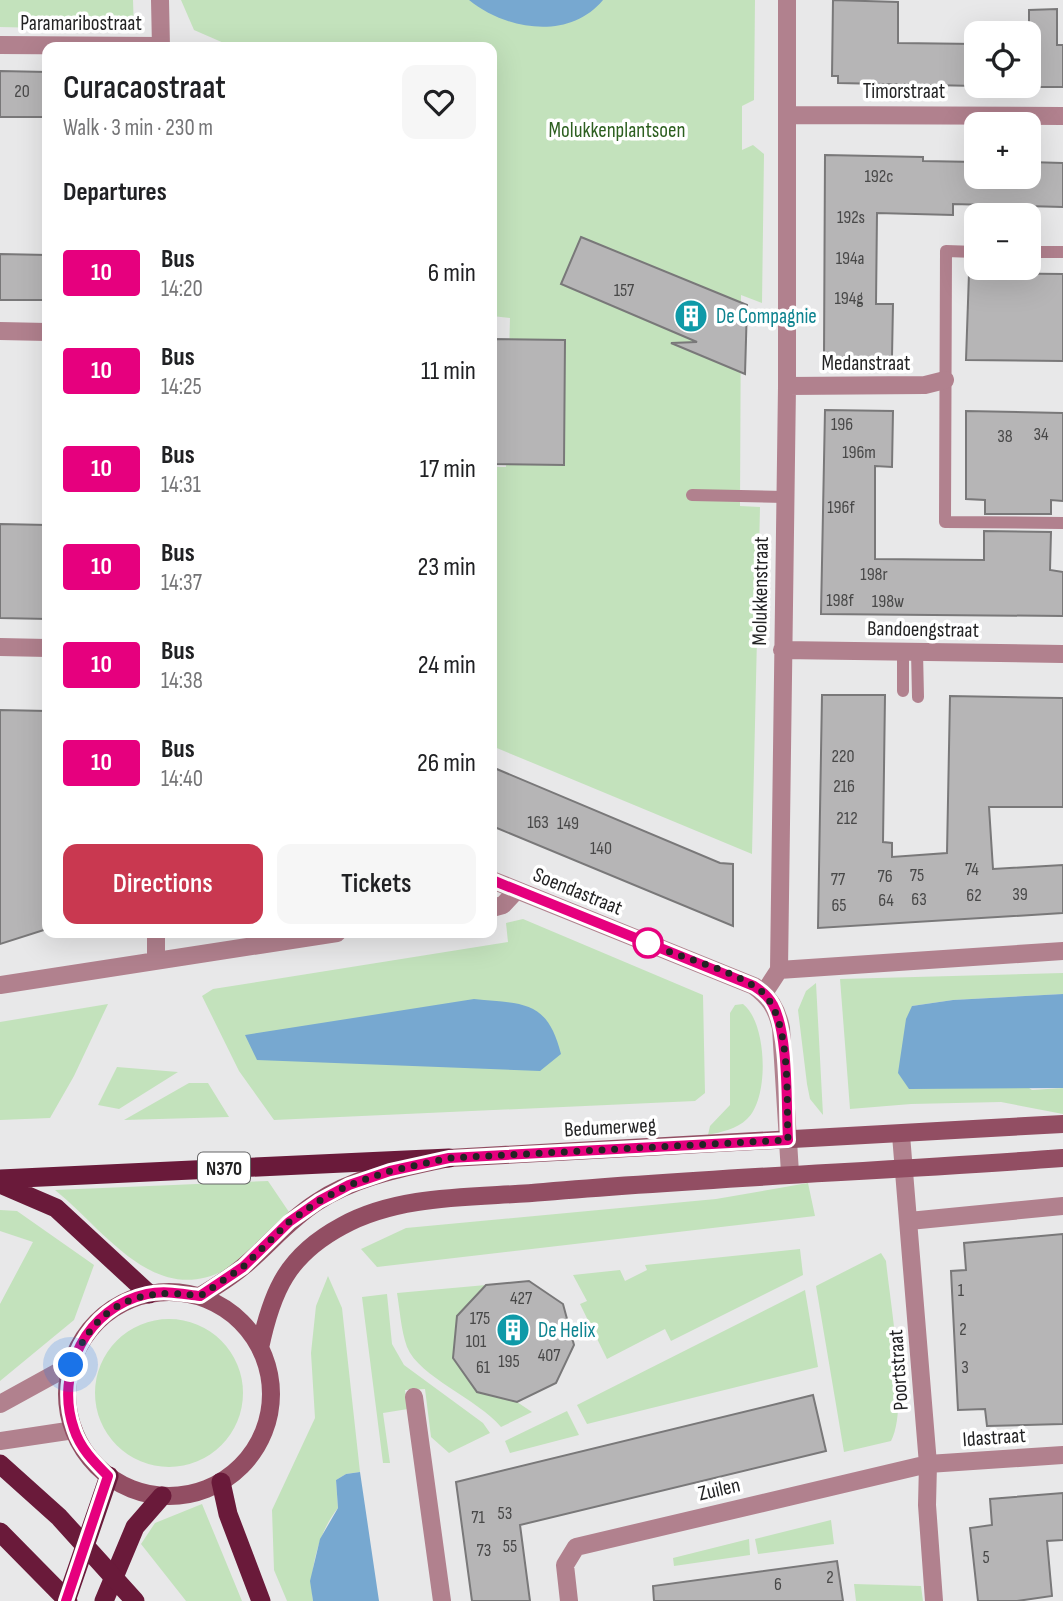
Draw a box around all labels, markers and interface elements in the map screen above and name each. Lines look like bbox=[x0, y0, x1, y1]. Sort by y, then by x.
street label: Paramaribostraat bbox=[20, 11, 142, 36]
map controls bbox=[964, 21, 1041, 280]
button: locate bbox=[964, 21, 1041, 98]
button: heart bbox=[402, 65, 476, 139]
text: Curacaostraat bbox=[63, 68, 226, 108]
street label: Timorstraat bbox=[863, 79, 945, 104]
house number: 20 bbox=[14, 81, 30, 102]
button: + bbox=[964, 112, 1041, 189]
text: Walk · 3 min · 230 m bbox=[63, 114, 213, 142]
park label: Molukkenplantsoen bbox=[549, 118, 685, 143]
house number: 192c bbox=[865, 166, 893, 187]
text: Departures bbox=[63, 177, 167, 208]
button: − bbox=[964, 203, 1041, 280]
house number: 192s bbox=[837, 207, 865, 228]
text: Bus bbox=[161, 244, 195, 275]
house number: 194a bbox=[836, 248, 864, 269]
text: 10 bbox=[91, 258, 112, 287]
text: 6 min bbox=[428, 258, 476, 289]
text: 14:20 bbox=[161, 275, 203, 303]
house number: 157 bbox=[614, 280, 635, 301]
house number: 194g bbox=[835, 288, 864, 309]
building icon: De Compagnie bbox=[672, 297, 710, 335]
place label: De Compagnie bbox=[716, 304, 817, 329]
text: Bus bbox=[161, 342, 195, 373]
street label: Medanstraat bbox=[822, 351, 910, 376]
text: 10 bbox=[91, 356, 112, 385]
text: 11 min bbox=[421, 356, 476, 387]
text: 14:25 bbox=[161, 373, 202, 401]
house number: 196 bbox=[831, 414, 853, 435]
house number: 34 bbox=[1033, 424, 1049, 445]
house number: 38 bbox=[997, 426, 1013, 447]
text: Bus bbox=[161, 440, 195, 471]
house number: 196m bbox=[842, 442, 876, 463]
text: 10 bbox=[91, 454, 112, 483]
text: 17 min bbox=[420, 454, 476, 485]
text: 14:31 bbox=[161, 471, 201, 499]
house number: 196f bbox=[827, 497, 855, 518]
street label: Molukkenstraat bbox=[747, 536, 774, 646]
text: Bus bbox=[161, 538, 195, 569]
text: 10 bbox=[91, 552, 112, 581]
text: 23 min bbox=[418, 552, 476, 583]
house number: 198r bbox=[860, 564, 888, 585]
text: 14:37 bbox=[161, 569, 202, 597]
house number: 198f bbox=[826, 590, 854, 611]
house number: 198w bbox=[872, 591, 904, 612]
street label: Bandoengstraat bbox=[867, 616, 979, 643]
text: Bus bbox=[161, 636, 195, 667]
text: 10 bbox=[91, 650, 112, 679]
text: 24 min bbox=[418, 650, 476, 681]
text: 14:38 bbox=[161, 667, 203, 695]
text: Bus bbox=[161, 734, 195, 765]
house number: 220 bbox=[832, 746, 854, 767]
text: 10 bbox=[91, 748, 112, 777]
text: 26 min bbox=[417, 748, 476, 779]
text: 14:40 bbox=[161, 765, 203, 793]
house number: 216 bbox=[833, 776, 855, 797]
house number: 212 bbox=[836, 808, 858, 829]
house number: 163 bbox=[527, 812, 549, 833]
house number: 149 bbox=[557, 813, 579, 834]
house number: 140 bbox=[590, 838, 612, 859]
button: Directions bbox=[63, 844, 263, 924]
button: Tickets bbox=[277, 844, 476, 924]
house number: 74 bbox=[965, 859, 979, 880]
street label: Soendastraat bbox=[529, 862, 626, 921]
house number: 75 bbox=[910, 865, 924, 886]
house number: 76 bbox=[877, 866, 893, 887]
house number: 77 bbox=[831, 869, 846, 890]
house number: 39 bbox=[1012, 884, 1028, 905]
house number: 62 bbox=[966, 885, 982, 906]
house number: 63 bbox=[911, 889, 927, 910]
house number: 64 bbox=[878, 890, 894, 911]
house number: 65 bbox=[831, 895, 847, 916]
unlabelled marker bbox=[633, 928, 663, 958]
street label: Bedumerweg bbox=[563, 1113, 657, 1142]
road number: N370 bbox=[198, 1152, 250, 1184]
house number: 1 bbox=[958, 1280, 965, 1301]
house number: 427 bbox=[510, 1288, 533, 1309]
house number: 175 bbox=[470, 1308, 490, 1329]
building icon: De Helix bbox=[494, 1311, 532, 1349]
place label: De Helix bbox=[538, 1318, 595, 1343]
house number: 2 bbox=[959, 1319, 967, 1340]
street label: Poortstraat bbox=[883, 1329, 914, 1411]
house number: 101 bbox=[466, 1331, 487, 1352]
house number: 407 bbox=[538, 1345, 561, 1366]
your location bbox=[53, 1347, 88, 1382]
house number: 195 bbox=[498, 1351, 520, 1372]
house number: 61 bbox=[476, 1357, 491, 1378]
house number: 3 bbox=[961, 1357, 969, 1378]
street label: Idastraat bbox=[962, 1423, 1026, 1452]
street label: Zuilen bbox=[696, 1473, 743, 1506]
house number: 53 bbox=[498, 1503, 512, 1524]
house number: 71 bbox=[471, 1507, 485, 1528]
house number: 55 bbox=[503, 1536, 517, 1557]
house number: 73 bbox=[477, 1540, 491, 1561]
house number: 5 bbox=[982, 1547, 990, 1568]
house number: 2 bbox=[826, 1567, 834, 1588]
house number: 6 bbox=[774, 1574, 782, 1595]

